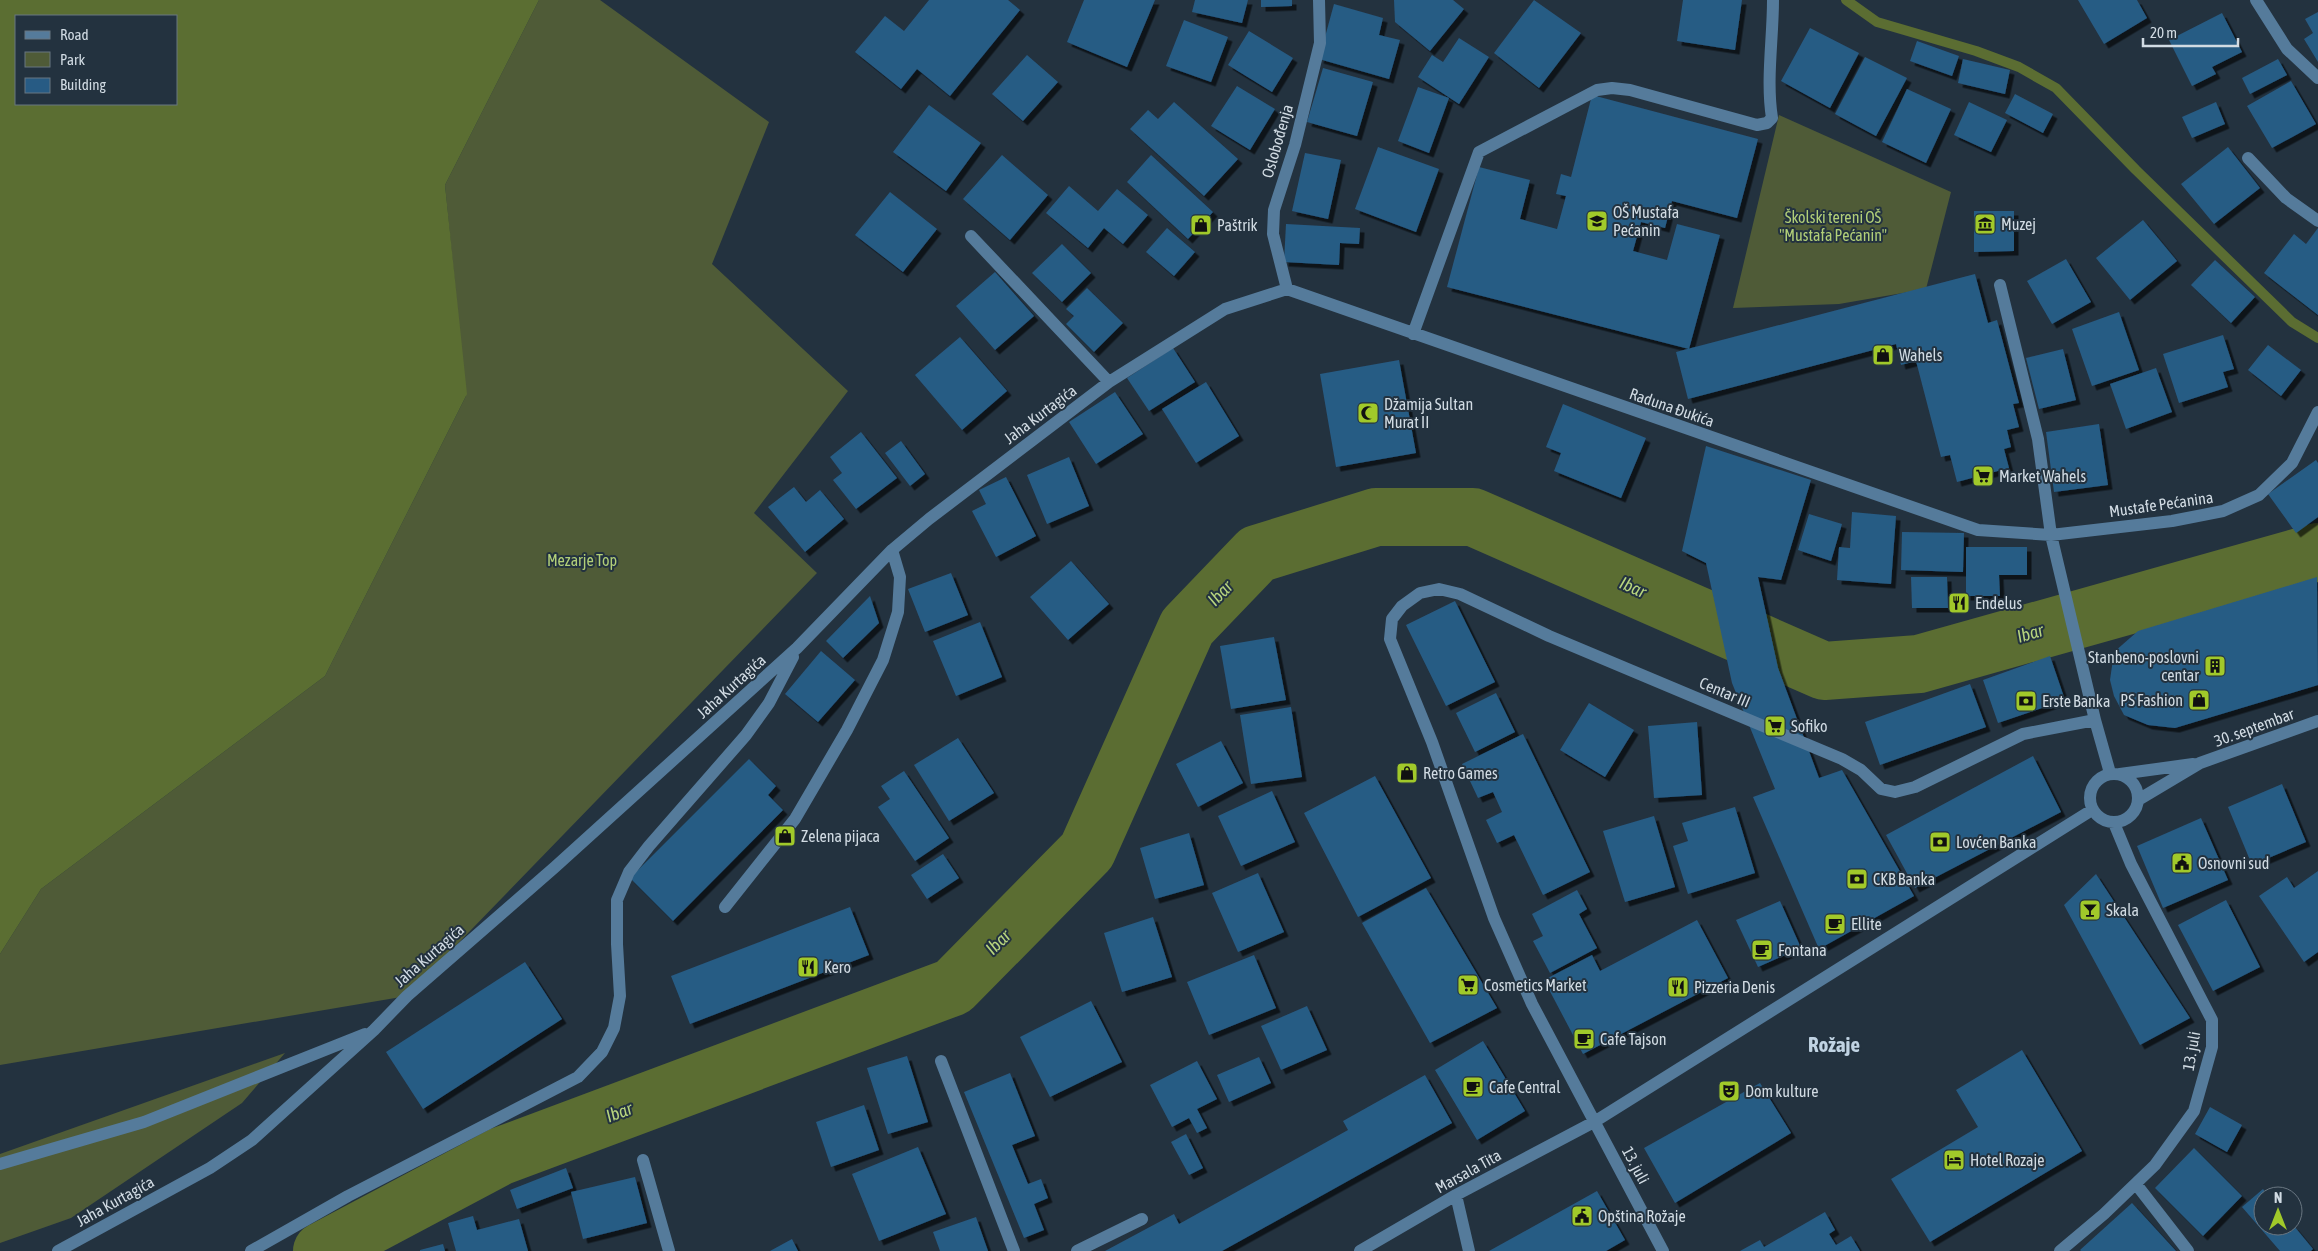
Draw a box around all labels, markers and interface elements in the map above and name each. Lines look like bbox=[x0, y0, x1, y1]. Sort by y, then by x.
legend bbox=[15, 15, 178, 105]
scale bar bbox=[2143, 15, 2238, 47]
text: 20 m bbox=[2150, 24, 2177, 41]
text: Road bbox=[60, 26, 89, 43]
text: Park bbox=[60, 51, 85, 68]
text: Building bbox=[60, 76, 106, 93]
street label: Oslobođenja bbox=[1258, 102, 1297, 180]
place label: OŠ Mustafa Pećanin bbox=[1613, 203, 1679, 239]
park label: Školski tereni OŠ "Mustafa Pećanin" bbox=[1779, 208, 1887, 244]
school or university icon: OŠ Mustafa Pećanin bbox=[1585, 209, 1609, 233]
museum icon: Muzej bbox=[1973, 212, 1997, 236]
shop icon: Paštrik bbox=[1189, 213, 1213, 237]
place label: Muzej bbox=[2001, 215, 2036, 234]
place label: Paštrik bbox=[1217, 216, 1258, 234]
shop icon: Wahels bbox=[1871, 343, 1895, 367]
place label: Wahels bbox=[1899, 346, 1943, 364]
street label: Jaha Kurtagića bbox=[1000, 381, 1080, 448]
street label: Raduna Ðukića bbox=[1627, 384, 1717, 430]
place label: Džamija Sultan Murat II bbox=[1384, 395, 1473, 431]
mosque icon: Džamija Sultan Murat II bbox=[1356, 401, 1380, 425]
supermarket icon: Market Wahels bbox=[1971, 464, 1995, 488]
place label: Market Wahels bbox=[1999, 467, 2086, 485]
street label: Mustafe Pećanina bbox=[2108, 488, 2214, 520]
park label: Mezarje Top bbox=[547, 551, 617, 570]
water label: Ibar bbox=[1616, 572, 1650, 602]
water label: Ibar bbox=[1203, 576, 1237, 610]
restaurant icon: Endelus bbox=[1947, 591, 1971, 615]
place label: Endelus bbox=[1975, 594, 2022, 612]
water label: Ibar bbox=[2014, 619, 2046, 647]
place label: Stanbeno-poslovni centar bbox=[2088, 648, 2199, 684]
street label: Jaha Kurtagića bbox=[693, 651, 770, 722]
building icon: Stanbeno-poslovni centar bbox=[2203, 654, 2227, 678]
street label: Centar III bbox=[1697, 673, 1753, 711]
shop icon: PS Fashion bbox=[2187, 688, 2211, 712]
bank icon: Erste Banka bbox=[2014, 689, 2038, 713]
place label: PS Fashion bbox=[2120, 691, 2183, 709]
place label: Erste Banka bbox=[2042, 692, 2110, 710]
street label: 30. septembar bbox=[2212, 704, 2297, 751]
supermarket icon: Sofiko bbox=[1763, 714, 1787, 738]
place label: Sofiko bbox=[1791, 717, 1828, 735]
shop icon: Retro Games bbox=[1395, 761, 1419, 785]
place label: Retro Games bbox=[1423, 764, 1498, 782]
shop icon: Zelena pijaca bbox=[773, 824, 797, 848]
place label: Zelena pijaca bbox=[801, 827, 880, 846]
bank icon: Lovćen Banka bbox=[1928, 830, 1952, 854]
place label: Lovćen Banka bbox=[1956, 833, 2036, 851]
public building icon: Osnovni sud bbox=[2170, 851, 2194, 875]
place label: Osnovni sud bbox=[2198, 854, 2269, 872]
bank icon: CKB Banka bbox=[1845, 867, 1869, 891]
place label: CKB Banka bbox=[1873, 870, 1935, 888]
bar icon: Skala bbox=[2078, 898, 2102, 922]
place label: Skala bbox=[2106, 901, 2139, 919]
cafe icon: Ellite bbox=[1823, 912, 1847, 936]
place label: Ellite bbox=[1851, 915, 1882, 933]
street label: Jaha Kurtagića bbox=[391, 920, 468, 991]
water label: Ibar bbox=[981, 925, 1015, 959]
cafe icon: Fontana bbox=[1750, 938, 1774, 962]
place label: Fontana bbox=[1778, 941, 1827, 959]
restaurant icon: Kero bbox=[796, 955, 820, 979]
place label: Kero bbox=[824, 958, 851, 976]
supermarket icon: Cosmetics Market bbox=[1456, 973, 1480, 997]
restaurant icon: Pizzeria Denis bbox=[1666, 975, 1690, 999]
place label: Cosmetics Market bbox=[1484, 976, 1587, 994]
place label: Pizzeria Denis bbox=[1694, 978, 1776, 996]
cafe icon: Cafe Tajson bbox=[1572, 1027, 1596, 1051]
place label: Cafe Tajson bbox=[1600, 1030, 1666, 1049]
street label: 13. juli bbox=[2179, 1030, 2204, 1072]
district label: Rožaje bbox=[1808, 1032, 1860, 1056]
cafe icon: Cafe Central bbox=[1461, 1075, 1485, 1099]
place label: Cafe Central bbox=[1489, 1078, 1561, 1096]
theatre icon: Dom kulture bbox=[1717, 1079, 1741, 1103]
place label: Dom kulture bbox=[1745, 1082, 1819, 1100]
water label: Ibar bbox=[603, 1097, 636, 1126]
street label: 13. juli bbox=[1618, 1143, 1653, 1187]
street label: Marsala Tita bbox=[1432, 1146, 1504, 1196]
hotel icon: Hotel Rozaje bbox=[1942, 1148, 1966, 1172]
place label: Hotel Rozaje bbox=[1970, 1151, 2044, 1170]
street label: Jaha Kurtagića bbox=[73, 1172, 157, 1231]
north arrow bbox=[2253, 1186, 2303, 1236]
text: N bbox=[2274, 1190, 2282, 1206]
public building icon: Opština Rožaje bbox=[1570, 1204, 1594, 1228]
place label: Opština Rožaje bbox=[1598, 1207, 1686, 1226]

